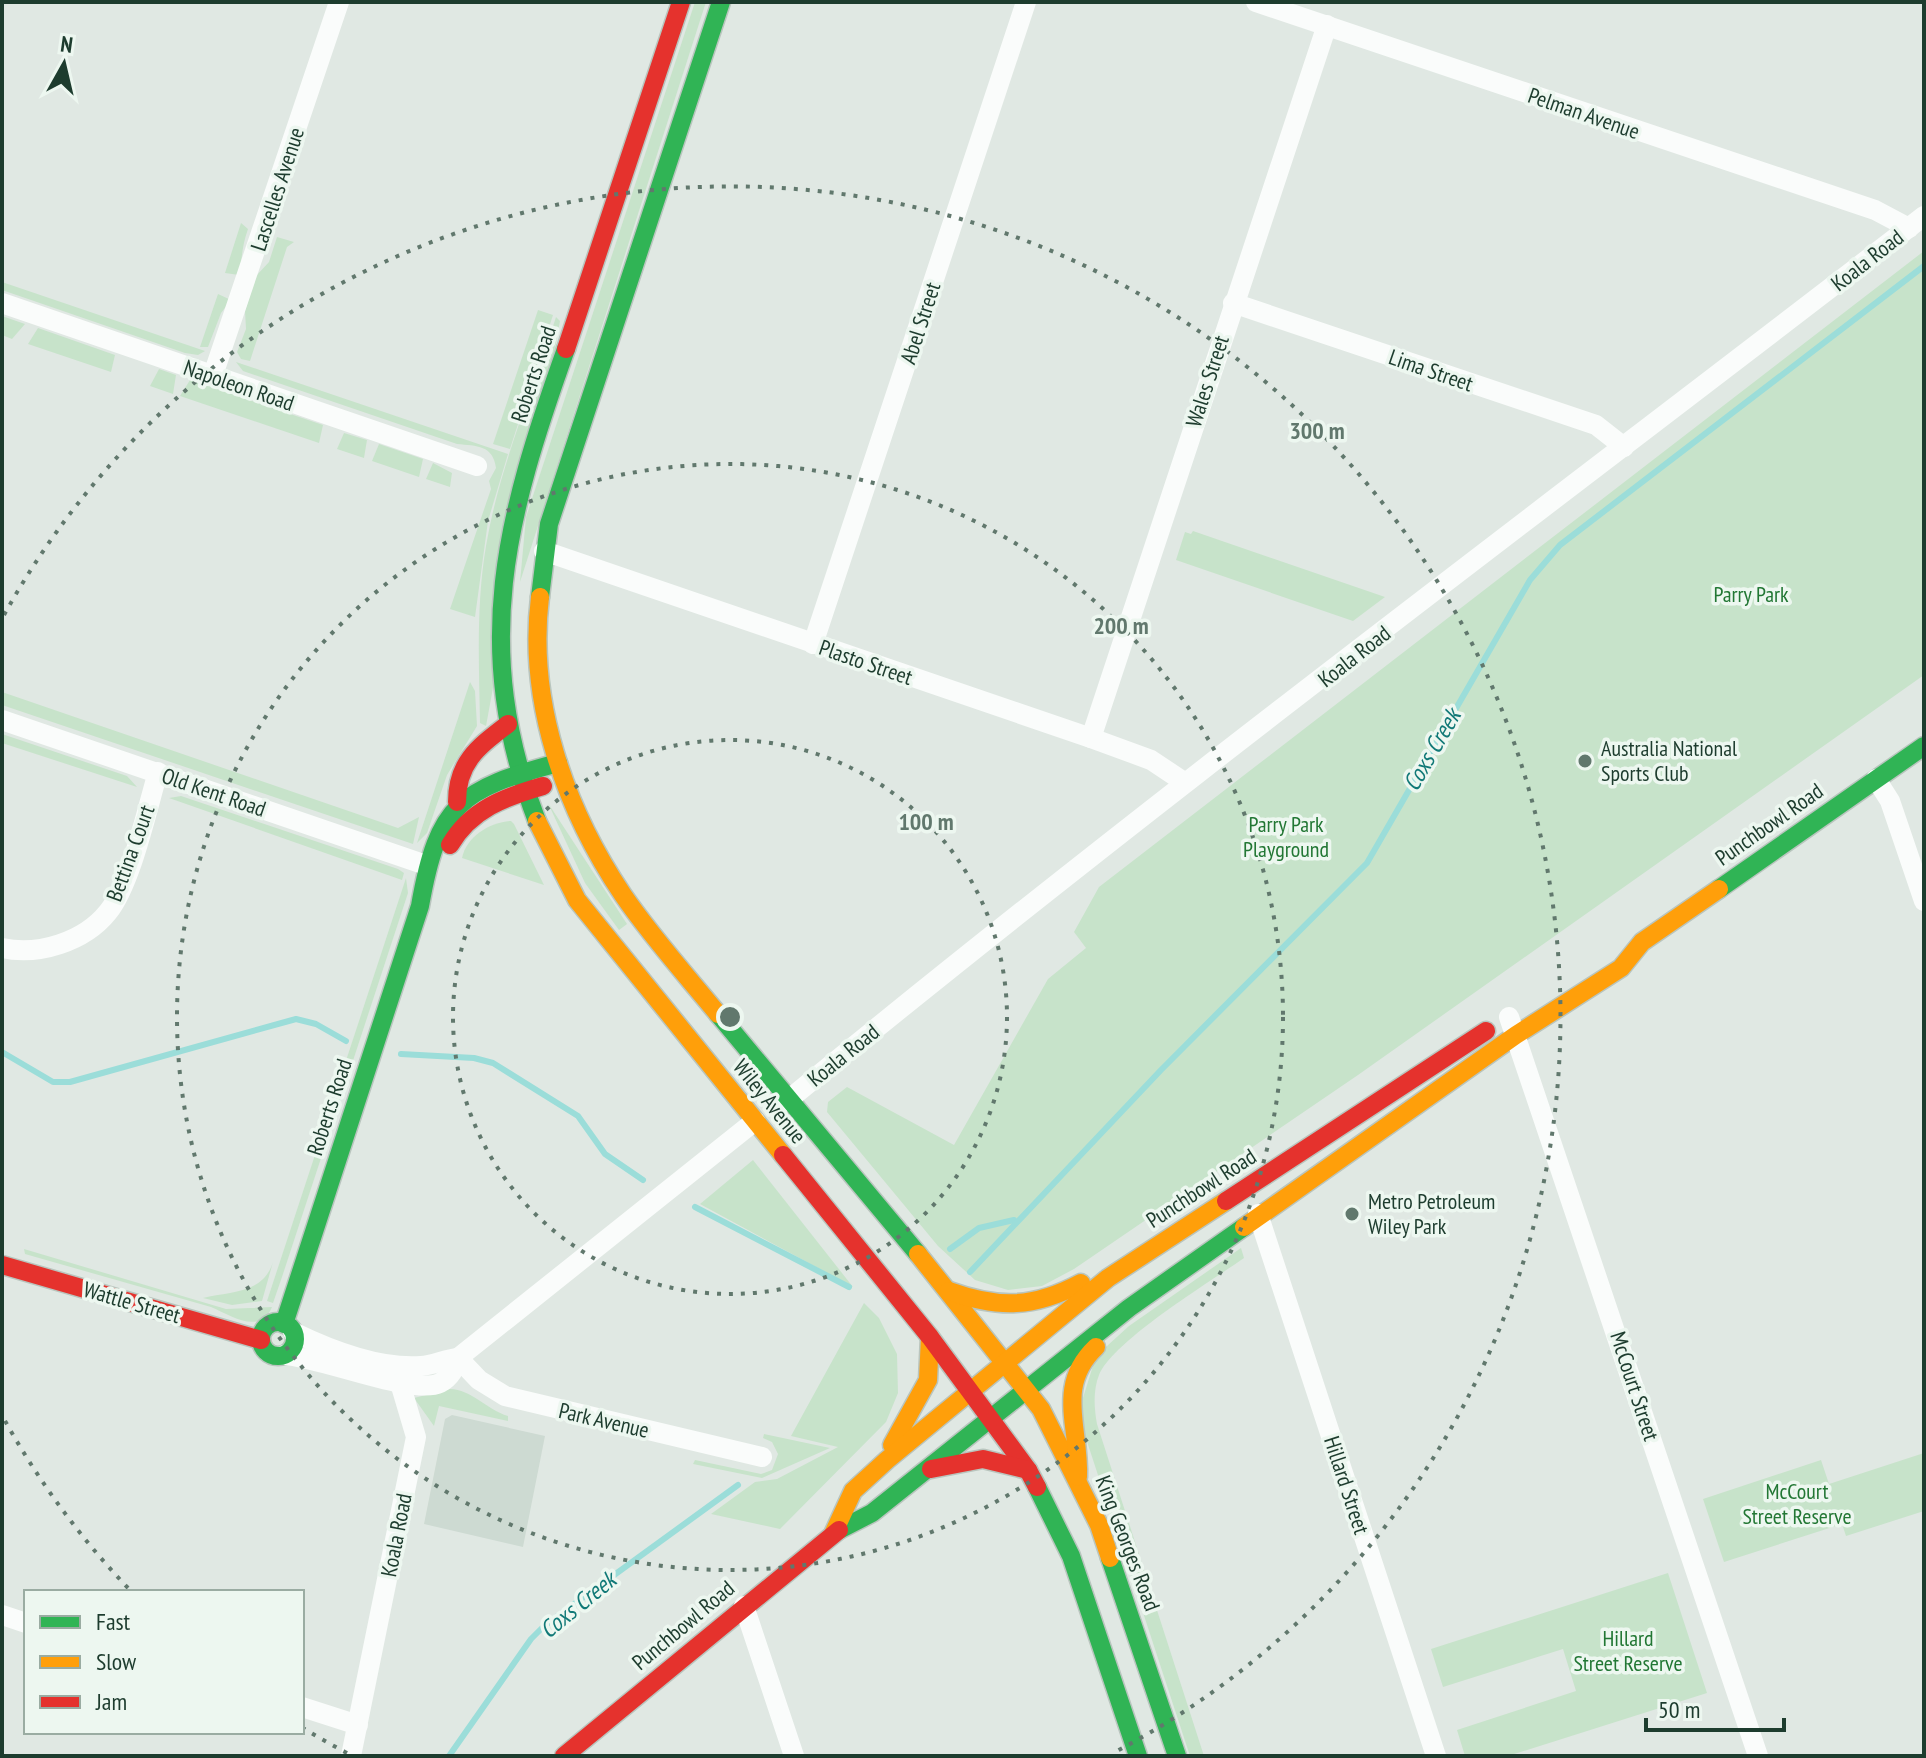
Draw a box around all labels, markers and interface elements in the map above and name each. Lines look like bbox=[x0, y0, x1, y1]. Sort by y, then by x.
north arrow bbox=[24, 24, 104, 104]
text: N bbox=[59, 30, 75, 59]
street label: Pelman Avenue bbox=[1525, 81, 1643, 145]
street label: Lascelles Avenue bbox=[244, 124, 310, 254]
street label: Koala Road bbox=[1825, 223, 1909, 297]
street label: Abel Street bbox=[894, 279, 946, 367]
street label: Roberts Road bbox=[504, 322, 562, 426]
street label: Wales Street bbox=[1179, 332, 1235, 430]
street label: Lima Street bbox=[1385, 343, 1477, 397]
street label: Napoleon Road bbox=[180, 353, 298, 417]
text: 300 m bbox=[1289, 415, 1345, 446]
park label: Parry Park bbox=[1713, 580, 1789, 608]
text: 200 m bbox=[1093, 610, 1149, 641]
street label: Koala Road bbox=[1312, 619, 1396, 693]
street label: Plasto Street bbox=[816, 633, 916, 691]
water label: Coxs Creek bbox=[1396, 701, 1469, 796]
place label: Australia National Sports Club bbox=[1601, 734, 1738, 787]
marker: Australia National Sports Club bbox=[1576, 752, 1594, 770]
street label: Old Kent Road bbox=[158, 761, 270, 823]
street label: Punchbowl Road bbox=[1710, 777, 1828, 871]
street label: Bettina Court bbox=[100, 801, 160, 905]
text: 100 m bbox=[898, 806, 954, 837]
park label: Parry Park Playground bbox=[1243, 810, 1329, 863]
centre of rings bbox=[716, 1003, 744, 1031]
street label: Koala Road bbox=[801, 1018, 885, 1092]
street label: Wiley Avenue bbox=[727, 1053, 813, 1149]
street label: Roberts Road bbox=[300, 1055, 358, 1159]
street label: Punchbowl Road bbox=[1141, 1142, 1261, 1234]
place label: Metro Petroleum Wiley Park bbox=[1368, 1187, 1495, 1240]
marker: Metro Petroleum Wiley Park bbox=[1343, 1205, 1361, 1223]
street label: Wattle Street bbox=[80, 1275, 184, 1329]
street label: McCourt Street bbox=[1604, 1328, 1666, 1444]
street label: Park Avenue bbox=[556, 1396, 652, 1444]
street label: Hillard Street bbox=[1318, 1432, 1376, 1538]
street label: King Georges Road bbox=[1089, 1471, 1167, 1615]
park label: McCourt Street Reserve bbox=[1742, 1477, 1852, 1530]
street label: Koala Road bbox=[374, 1491, 418, 1579]
water label: Coxs Creek bbox=[533, 1563, 624, 1645]
street label: Punchbowl Road bbox=[626, 1574, 740, 1676]
legend bbox=[24, 1590, 304, 1734]
text: Fast bbox=[96, 1606, 131, 1637]
park label: Hillard Street Reserve bbox=[1573, 1624, 1683, 1677]
text: Slow bbox=[96, 1646, 137, 1677]
scale bar bbox=[1646, 1682, 1784, 1732]
text: Jam bbox=[95, 1686, 127, 1717]
text: 50 m bbox=[1658, 1694, 1700, 1725]

